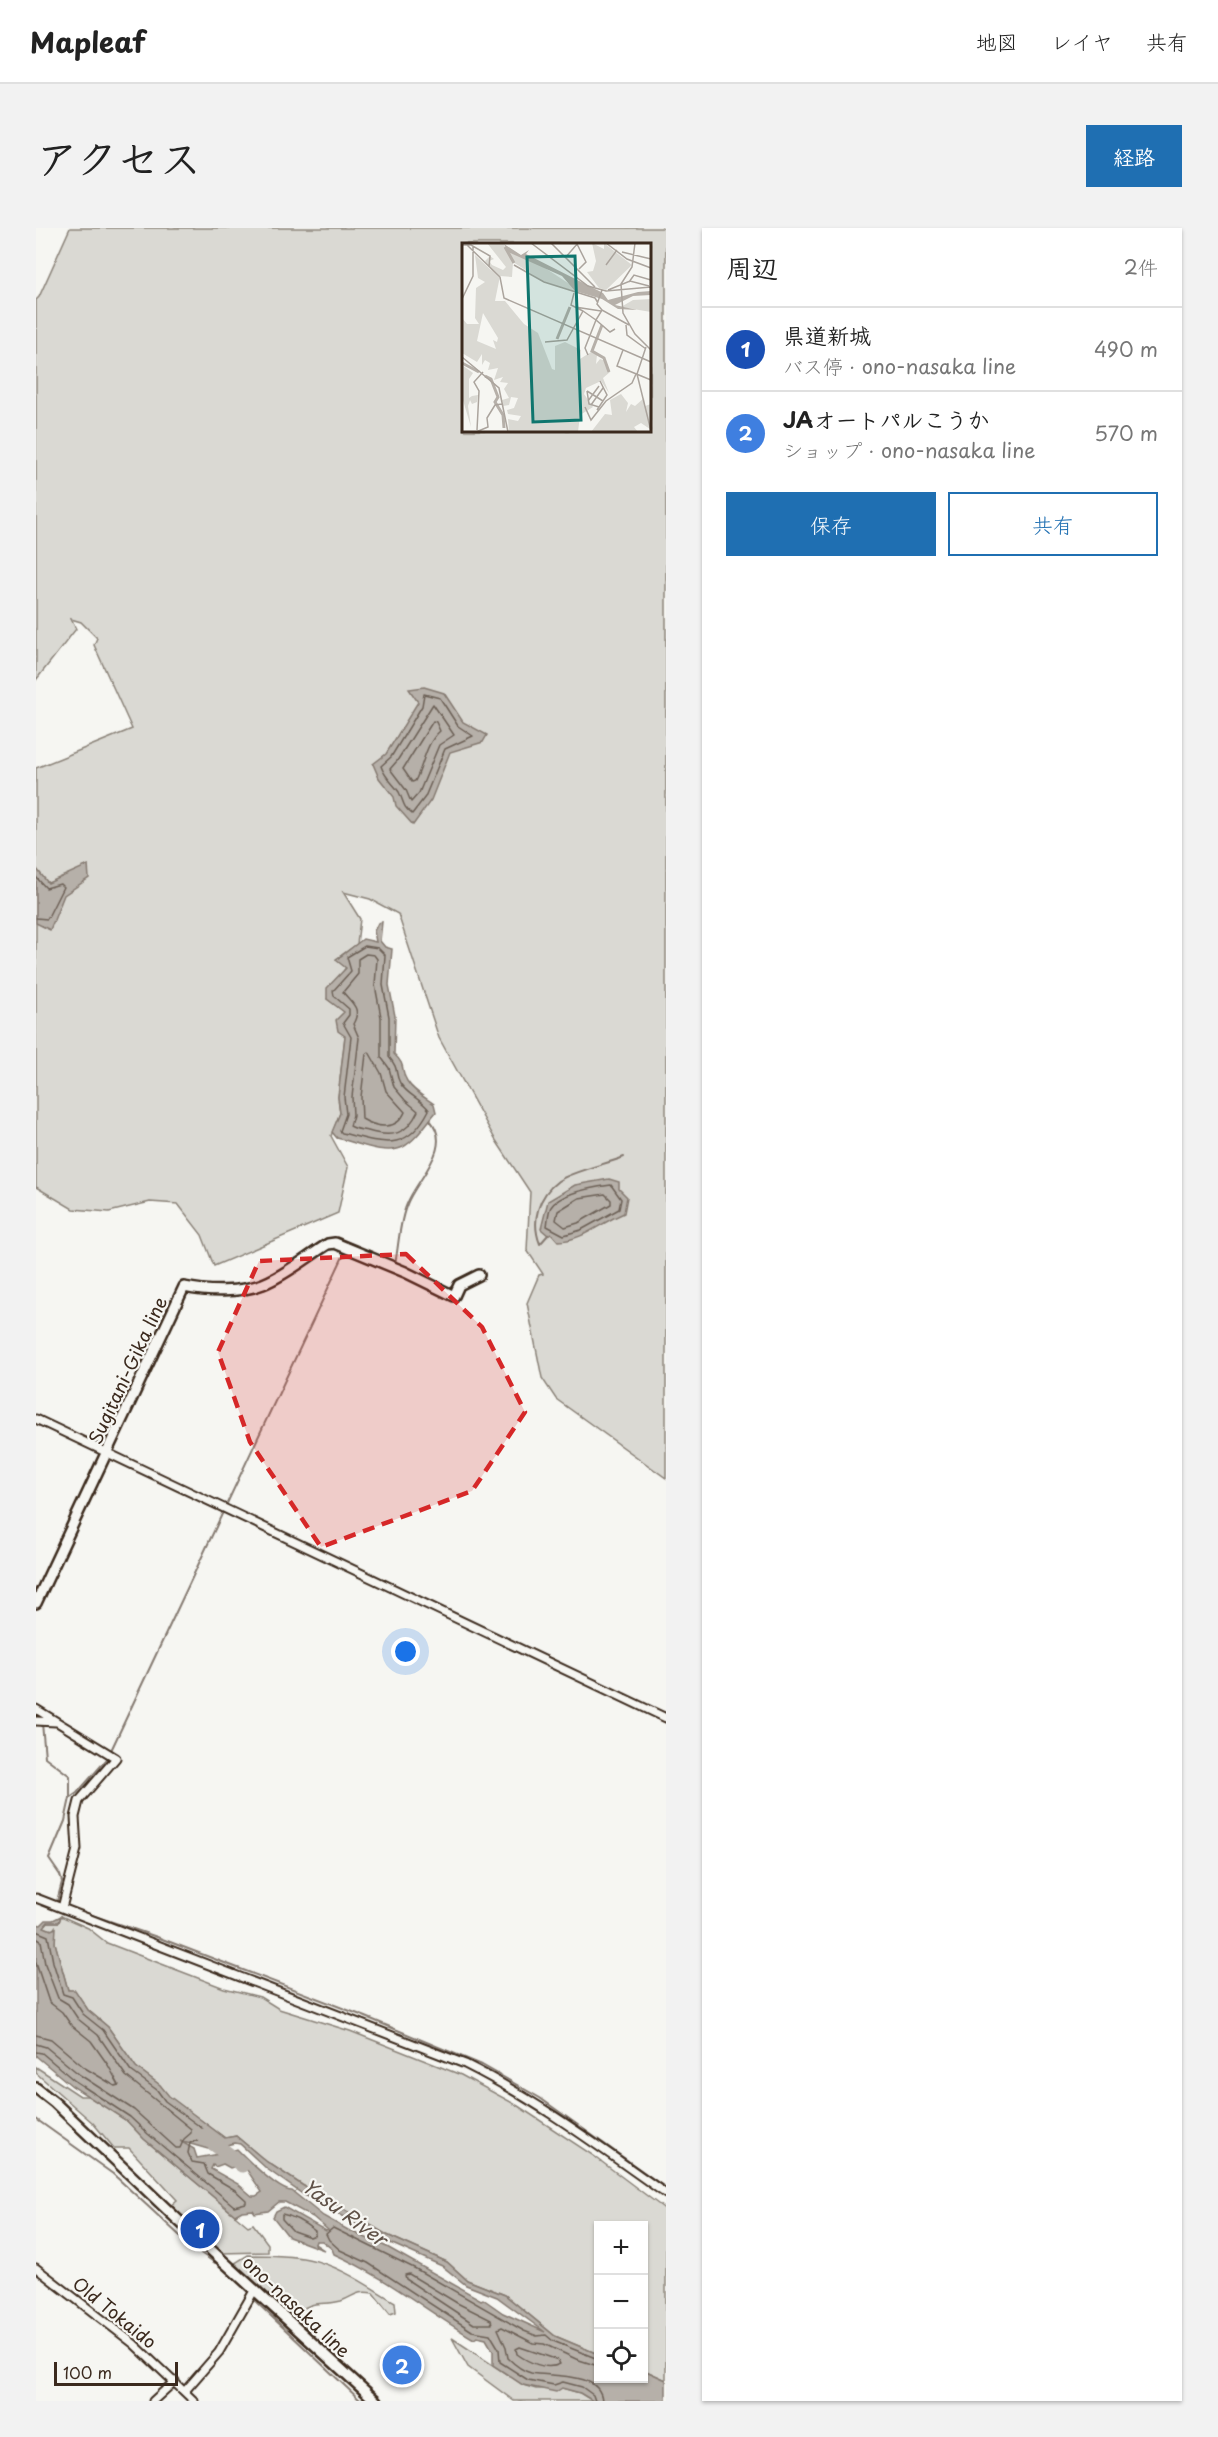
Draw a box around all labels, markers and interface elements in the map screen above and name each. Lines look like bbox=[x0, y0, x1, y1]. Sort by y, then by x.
text: Mapleaf bbox=[30, 20, 146, 63]
text: 地図 bbox=[976, 25, 1018, 57]
text: レイヤ bbox=[1051, 25, 1113, 57]
text: 共有 bbox=[1146, 25, 1188, 57]
text: アクセス bbox=[36, 125, 201, 188]
button: 経路 bbox=[1086, 125, 1182, 187]
inset map bbox=[462, 243, 651, 432]
text: 周辺 bbox=[726, 248, 778, 287]
text: 2件 bbox=[1124, 252, 1158, 282]
text: 県道新城 bbox=[783, 318, 871, 351]
text: 1 bbox=[741, 334, 750, 364]
text: 490 m bbox=[1094, 334, 1158, 364]
text: バス停 · ono-nasaka line bbox=[783, 351, 1016, 381]
text: JAオートパルこうか bbox=[783, 402, 989, 435]
text: 2 bbox=[738, 418, 753, 448]
text: 570 m bbox=[1094, 418, 1158, 448]
text: ショップ · ono-nasaka line bbox=[783, 435, 1035, 465]
button: 保存 bbox=[726, 492, 936, 556]
button: 共有 bbox=[948, 492, 1158, 556]
street label: Sugitani-Gika line bbox=[81, 1292, 173, 1448]
your location bbox=[391, 1637, 420, 1666]
water label: Yasu River bbox=[296, 2171, 396, 2255]
pin: 1 bbox=[180, 2206, 220, 2252]
map controls bbox=[594, 2221, 648, 2383]
button: + bbox=[594, 2221, 648, 2275]
street label: ono-nasaka line bbox=[237, 2249, 357, 2363]
street label: Old Tokaido bbox=[67, 2270, 163, 2354]
button: − bbox=[594, 2275, 648, 2329]
button: locate bbox=[594, 2329, 648, 2383]
pin: 2 bbox=[382, 2342, 422, 2388]
scale bar bbox=[54, 2359, 178, 2386]
text: 100 m bbox=[63, 2360, 112, 2384]

